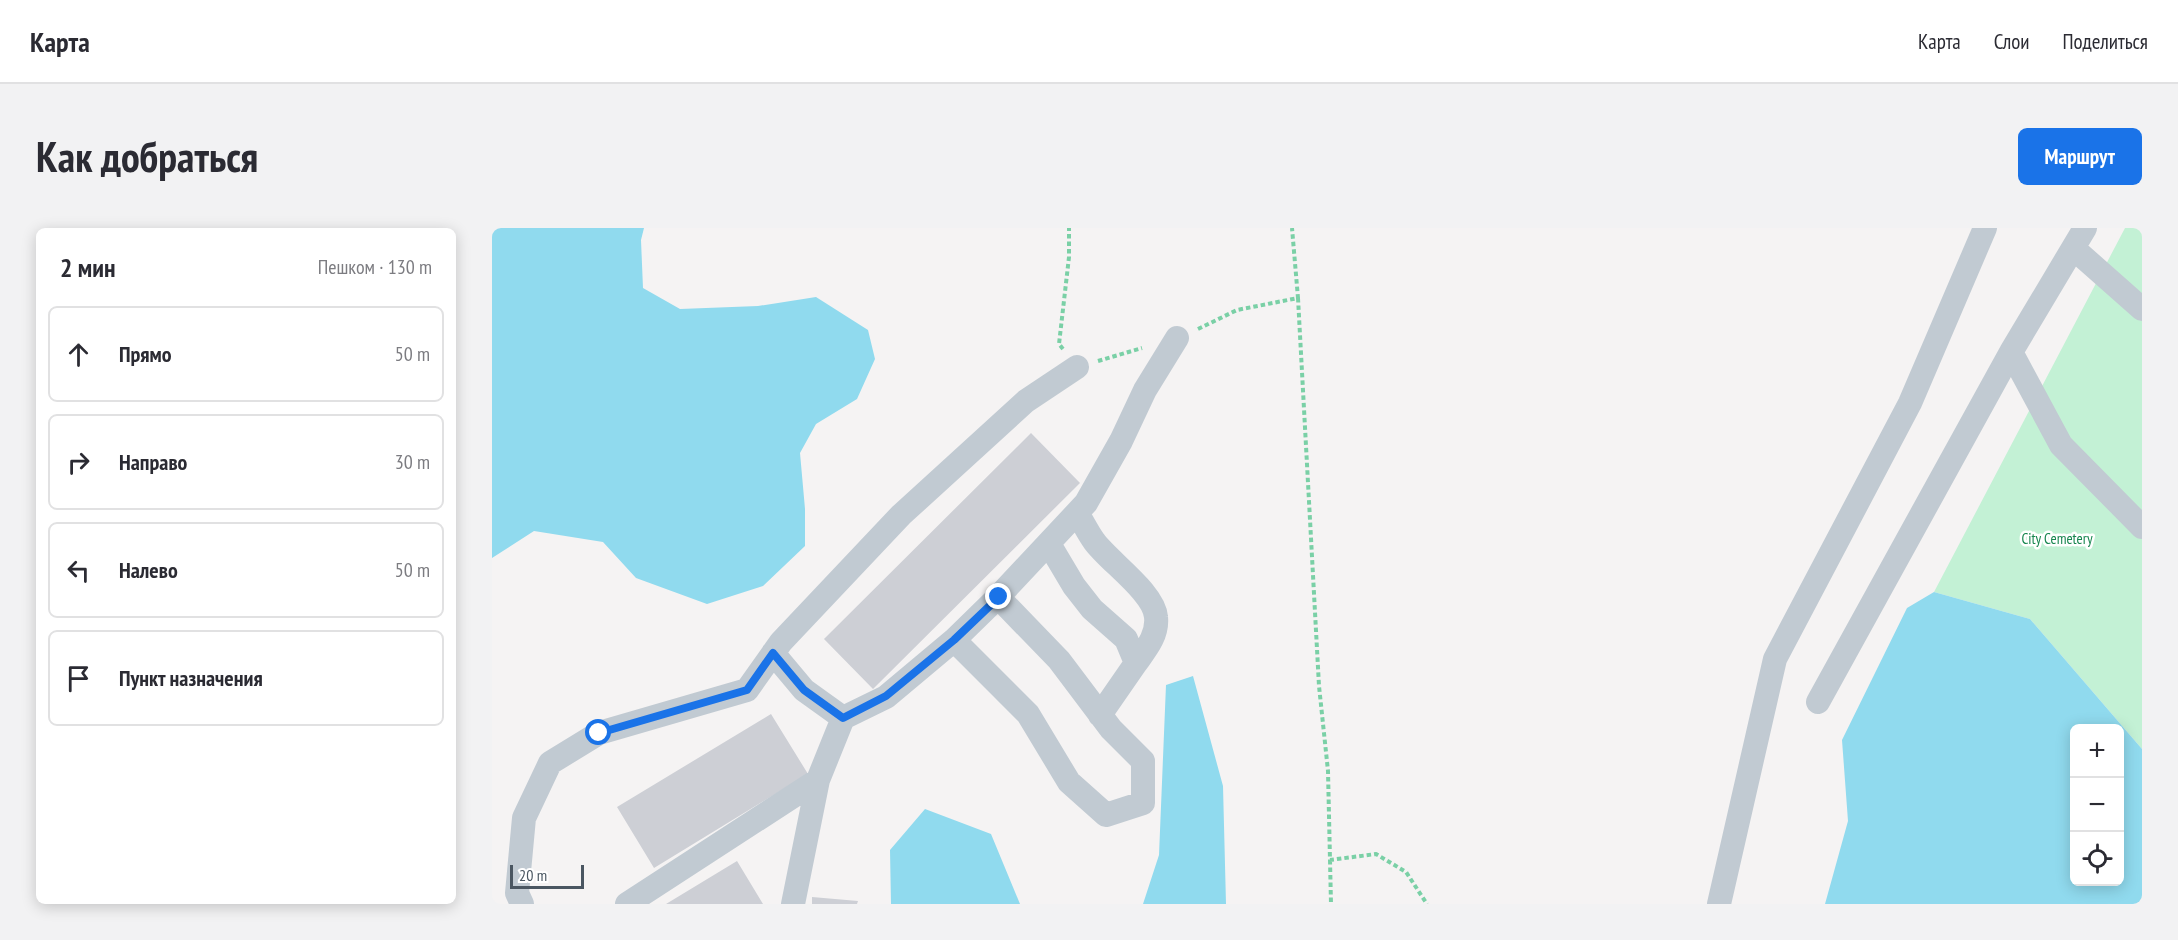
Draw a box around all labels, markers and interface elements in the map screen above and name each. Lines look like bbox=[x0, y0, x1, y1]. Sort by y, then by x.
text: Карта bbox=[30, 23, 90, 60]
text: Карта bbox=[1918, 28, 1961, 55]
text: Слои bbox=[1994, 28, 2029, 55]
text: Поделиться bbox=[2062, 28, 2148, 55]
button: Маршрут bbox=[2018, 128, 2142, 185]
text: Как добраться bbox=[36, 129, 258, 184]
text: 2 мин bbox=[60, 251, 115, 284]
text: Пешком · 130 m bbox=[318, 254, 432, 280]
icon: ahead bbox=[62, 338, 95, 371]
text: Прямо bbox=[119, 340, 172, 368]
text: 50 m bbox=[395, 341, 430, 367]
icon: right bbox=[62, 446, 95, 479]
text: Направо bbox=[119, 448, 187, 476]
text: 30 m bbox=[395, 449, 430, 475]
park label: City Cemetery bbox=[2021, 529, 2093, 548]
icon: left bbox=[62, 554, 95, 587]
text: Налево bbox=[119, 556, 178, 584]
text: 50 m bbox=[395, 557, 430, 583]
route end bbox=[985, 583, 1011, 609]
icon: arrive bbox=[62, 662, 95, 695]
text: Пункт назначения bbox=[119, 664, 263, 692]
route start bbox=[585, 719, 611, 745]
map controls bbox=[2070, 724, 2124, 886]
button: + bbox=[2070, 724, 2124, 778]
button: − bbox=[2070, 778, 2124, 832]
button: locate bbox=[2070, 832, 2124, 886]
scale bar bbox=[510, 862, 584, 890]
text: 20 m bbox=[519, 865, 547, 885]

